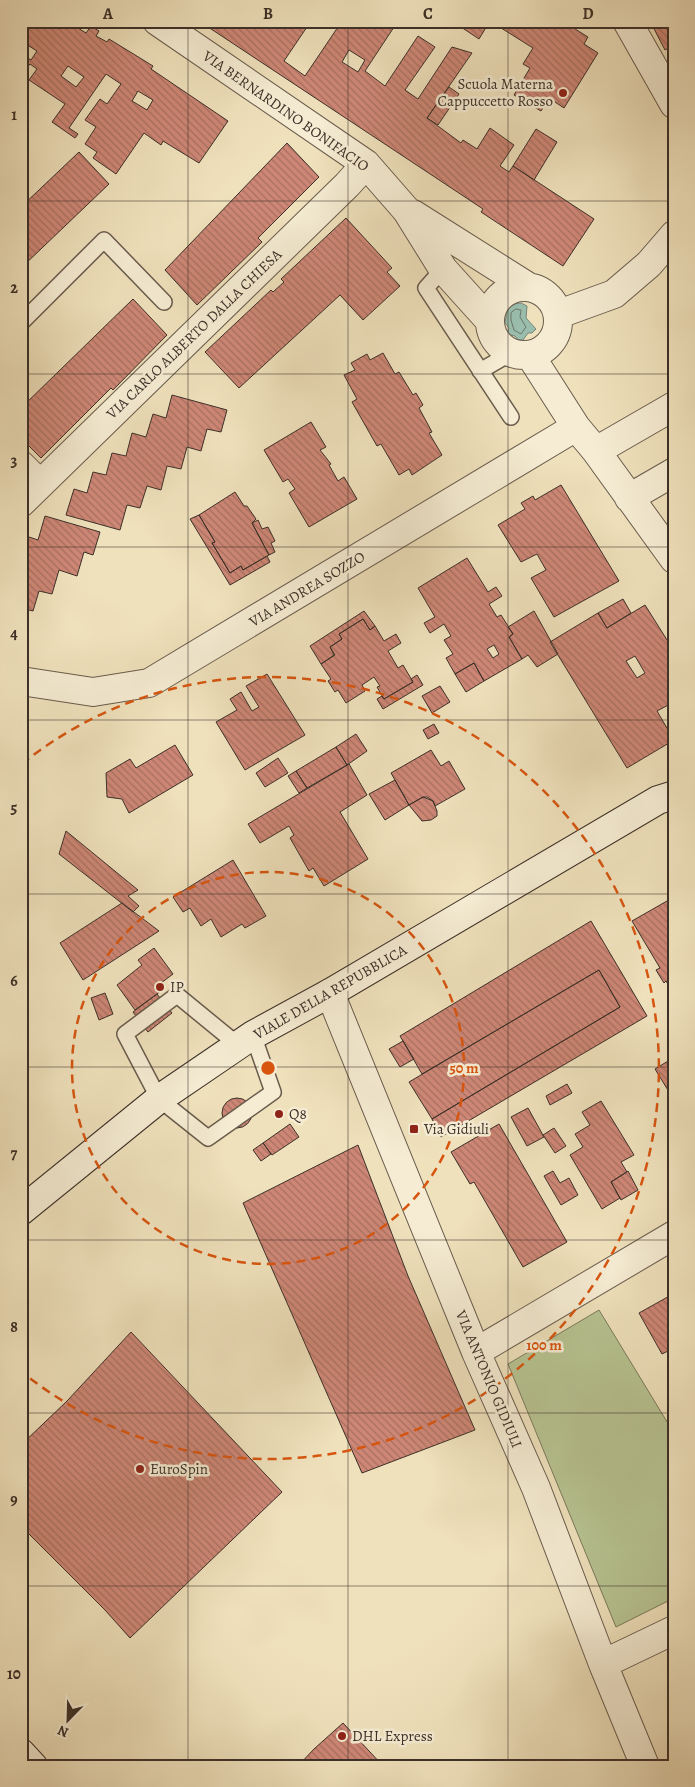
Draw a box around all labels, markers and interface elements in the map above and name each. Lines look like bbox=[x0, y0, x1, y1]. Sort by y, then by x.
text: A bbox=[102, 3, 114, 25]
text: B bbox=[263, 3, 273, 25]
text: C bbox=[423, 3, 433, 25]
text: D bbox=[582, 3, 594, 25]
street label: VIA BERNARDINO BONIFACIO bbox=[198, 45, 373, 176]
place label: Scuola Materna Cappuccetto Rosso bbox=[438, 74, 553, 111]
marker: Scuola Materna Cappuccetto Rosso bbox=[557, 87, 569, 99]
text: 1 bbox=[11, 104, 17, 126]
street label: VIA CARLO ALBERTO DALLA CHIESA bbox=[101, 244, 286, 424]
text: 2 bbox=[10, 277, 18, 299]
text: 3 bbox=[11, 450, 18, 472]
street label: VIA ANDREA SOZZO bbox=[245, 547, 369, 632]
text: 4 bbox=[10, 623, 18, 645]
text: 5 bbox=[11, 797, 18, 819]
street label: VIALE DELLA REPUBBLICA bbox=[249, 940, 411, 1045]
text: 6 bbox=[10, 970, 18, 992]
place label: IP bbox=[170, 977, 184, 997]
marker: IP bbox=[154, 981, 166, 993]
text: 50 m bbox=[449, 1058, 479, 1078]
centre of rings bbox=[259, 1059, 277, 1077]
place label: Q8 bbox=[289, 1104, 307, 1124]
marker: Q8 bbox=[273, 1108, 285, 1120]
place label: Via Gidiuli bbox=[423, 1119, 489, 1139]
marker: Via Gidiuli bbox=[408, 1123, 420, 1135]
text: 7 bbox=[11, 1143, 18, 1165]
street label: VIA ANTONIO GIDIULI bbox=[451, 1306, 527, 1451]
text: 8 bbox=[10, 1316, 18, 1338]
text: 100 m bbox=[526, 1335, 562, 1355]
place label: EuroSpin bbox=[150, 1459, 208, 1479]
marker: EuroSpin bbox=[134, 1463, 146, 1475]
text: 9 bbox=[10, 1489, 18, 1511]
text: 10 bbox=[7, 1663, 21, 1685]
north arrow bbox=[42, 1694, 92, 1744]
text: N bbox=[55, 1721, 72, 1742]
place label: DHL Express bbox=[352, 1726, 433, 1746]
marker: DHL Express bbox=[336, 1730, 348, 1742]

